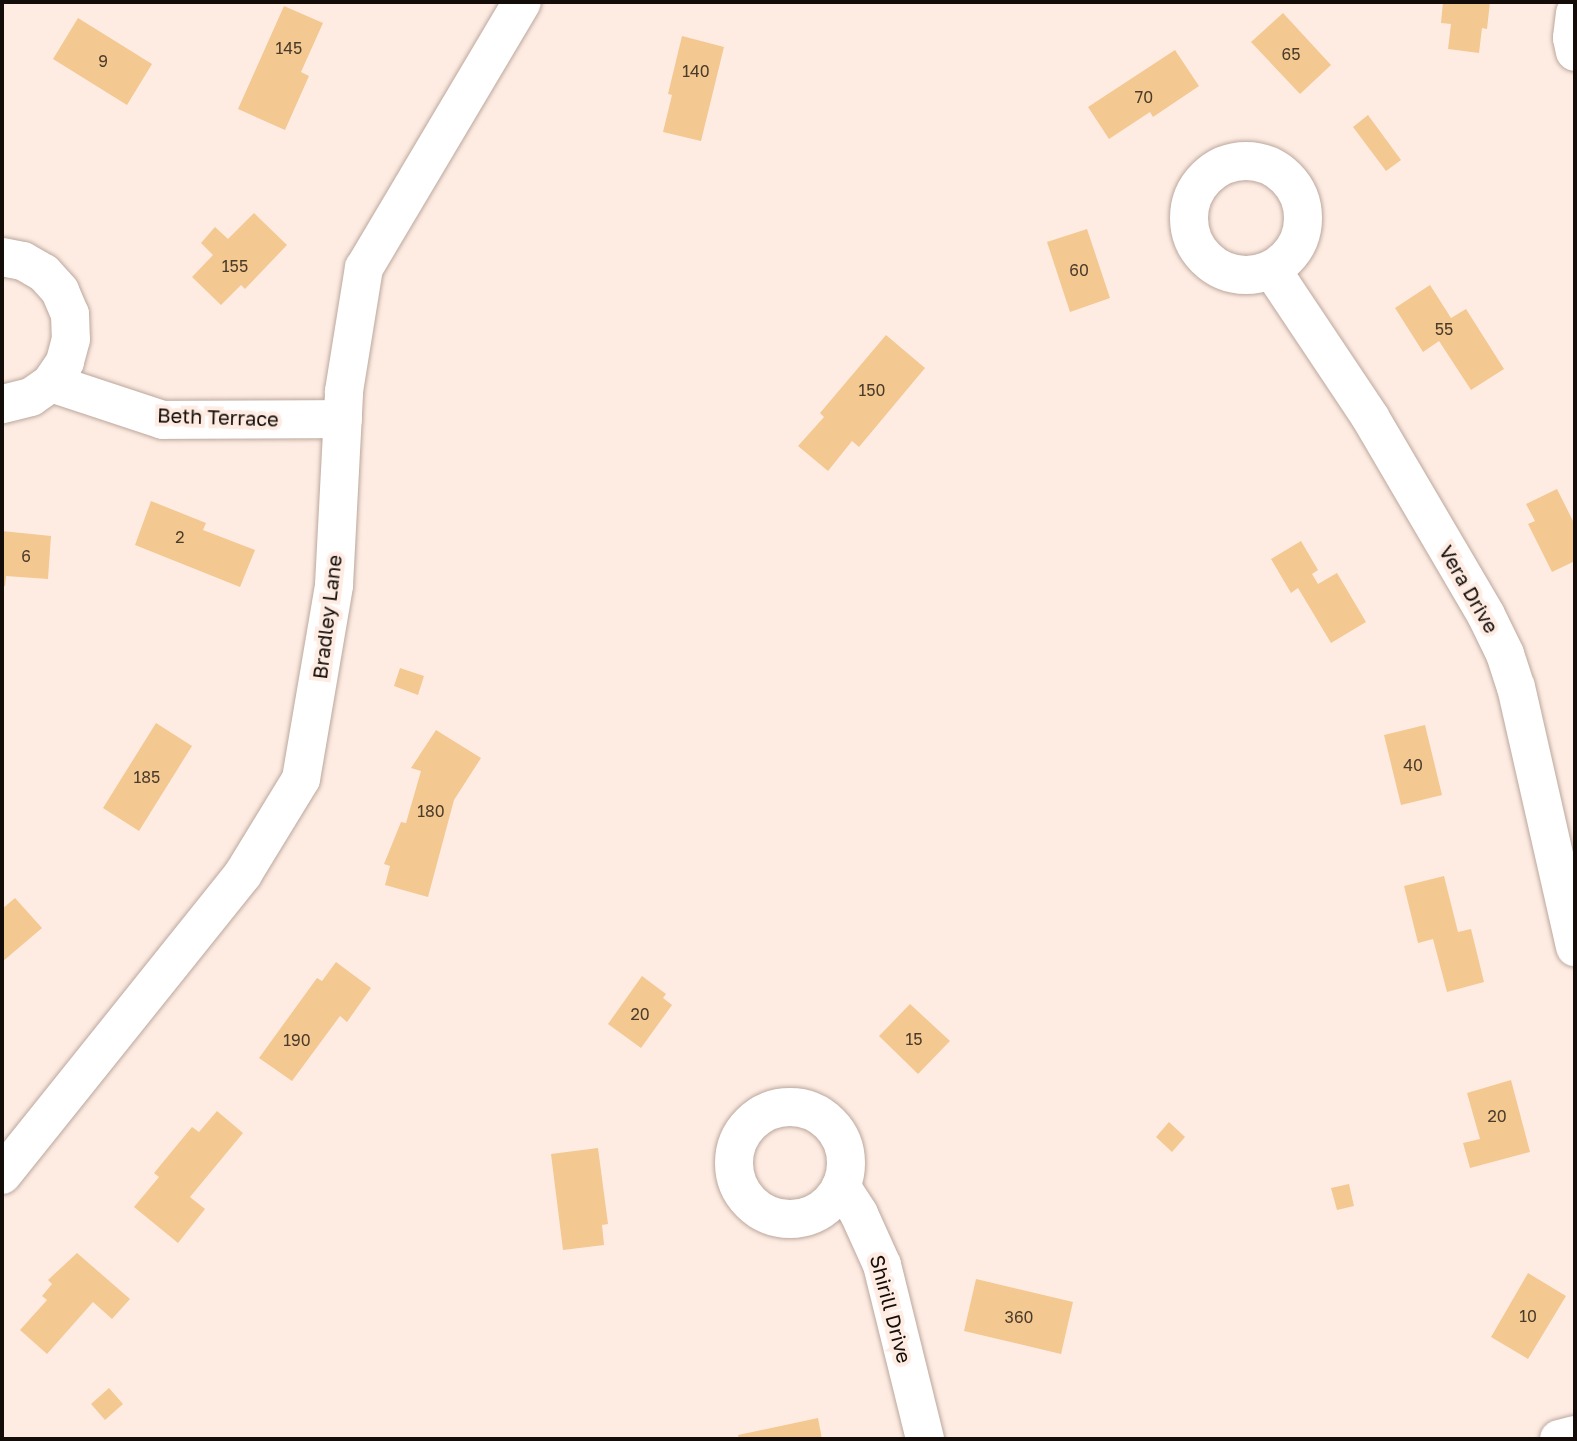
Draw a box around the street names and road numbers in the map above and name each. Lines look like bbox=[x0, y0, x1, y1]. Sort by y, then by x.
street label: Beth Terrace bbox=[157, 403, 279, 431]
street label: Vera Drive bbox=[1434, 541, 1504, 637]
street label: Bradley Lane bbox=[307, 554, 347, 680]
street label: Shirill Drive bbox=[865, 1252, 917, 1366]

